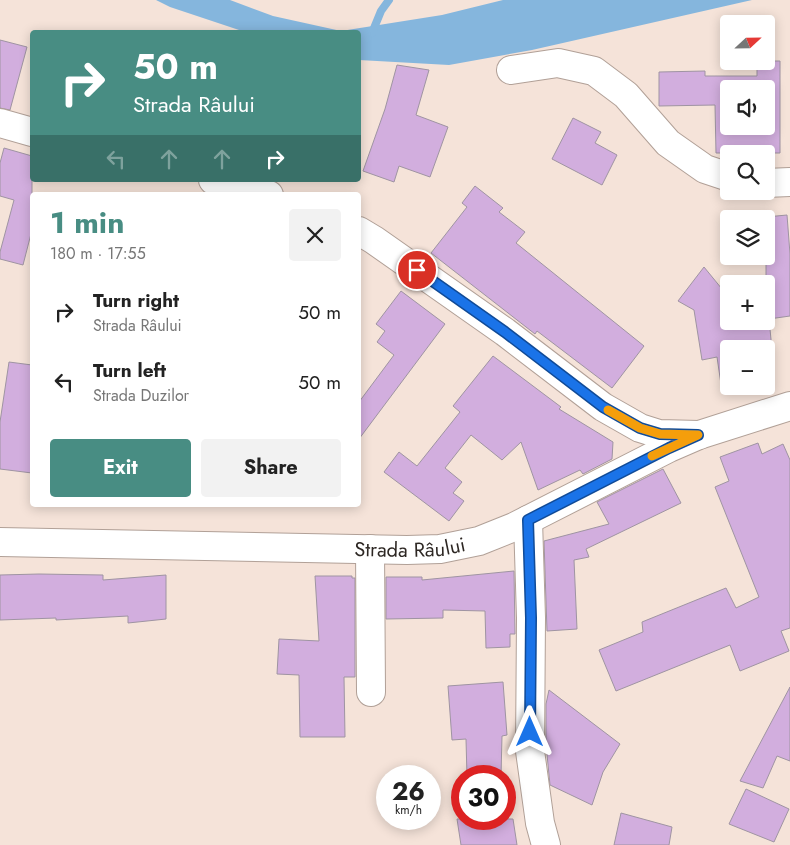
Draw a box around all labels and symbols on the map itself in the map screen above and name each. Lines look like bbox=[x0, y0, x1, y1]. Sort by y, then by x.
north arrow bbox=[720, 15, 775, 70]
pin bbox=[396, 249, 438, 291]
street label: Strada Râului bbox=[354, 530, 468, 565]
position arrow bbox=[503, 705, 555, 757]
speed limit sign: 30 bbox=[451, 765, 516, 830]

